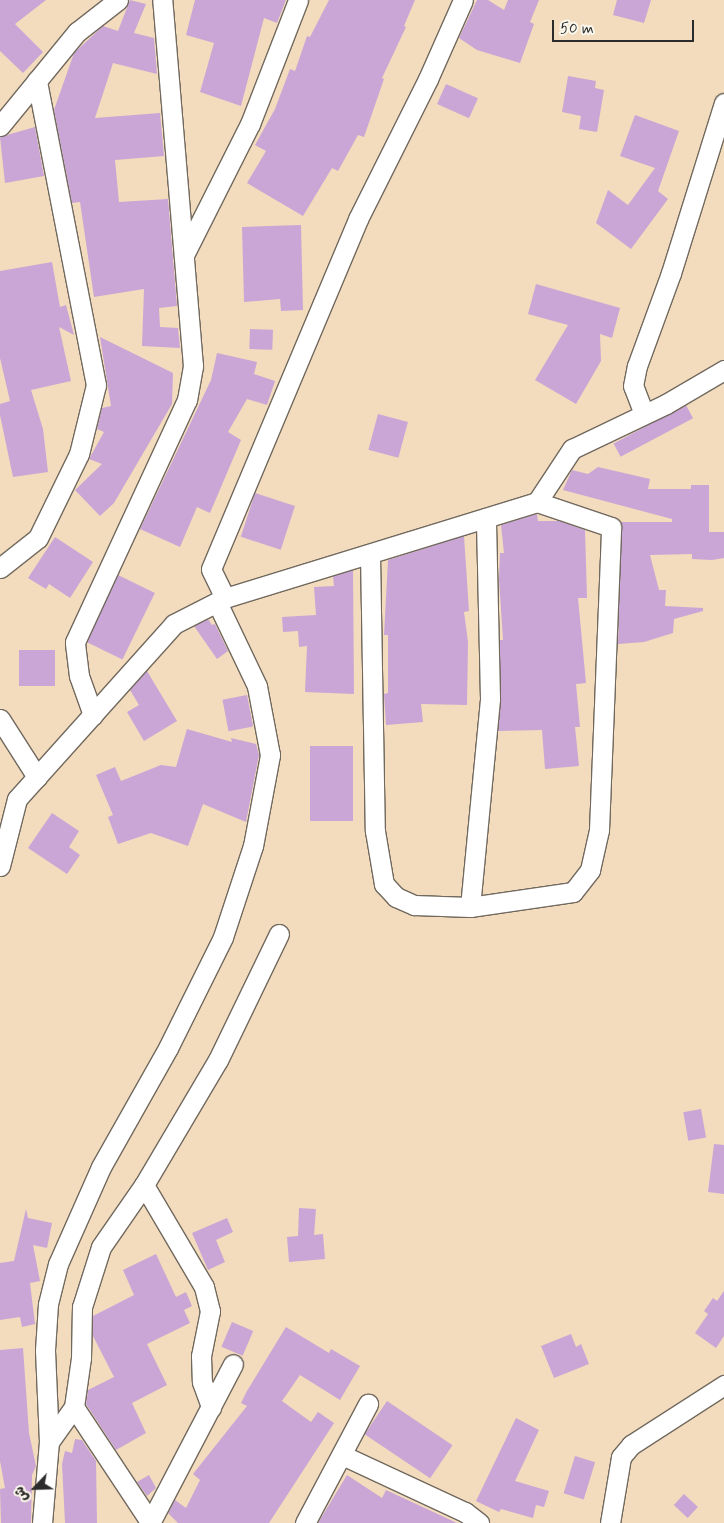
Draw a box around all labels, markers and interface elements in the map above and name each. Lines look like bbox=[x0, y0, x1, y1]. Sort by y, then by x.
scale bar bbox=[554, 10, 696, 42]
text: 50 m bbox=[560, 19, 594, 39]
north arrow bbox=[10, 1463, 60, 1513]
text: ش bbox=[10, 1483, 33, 1505]

